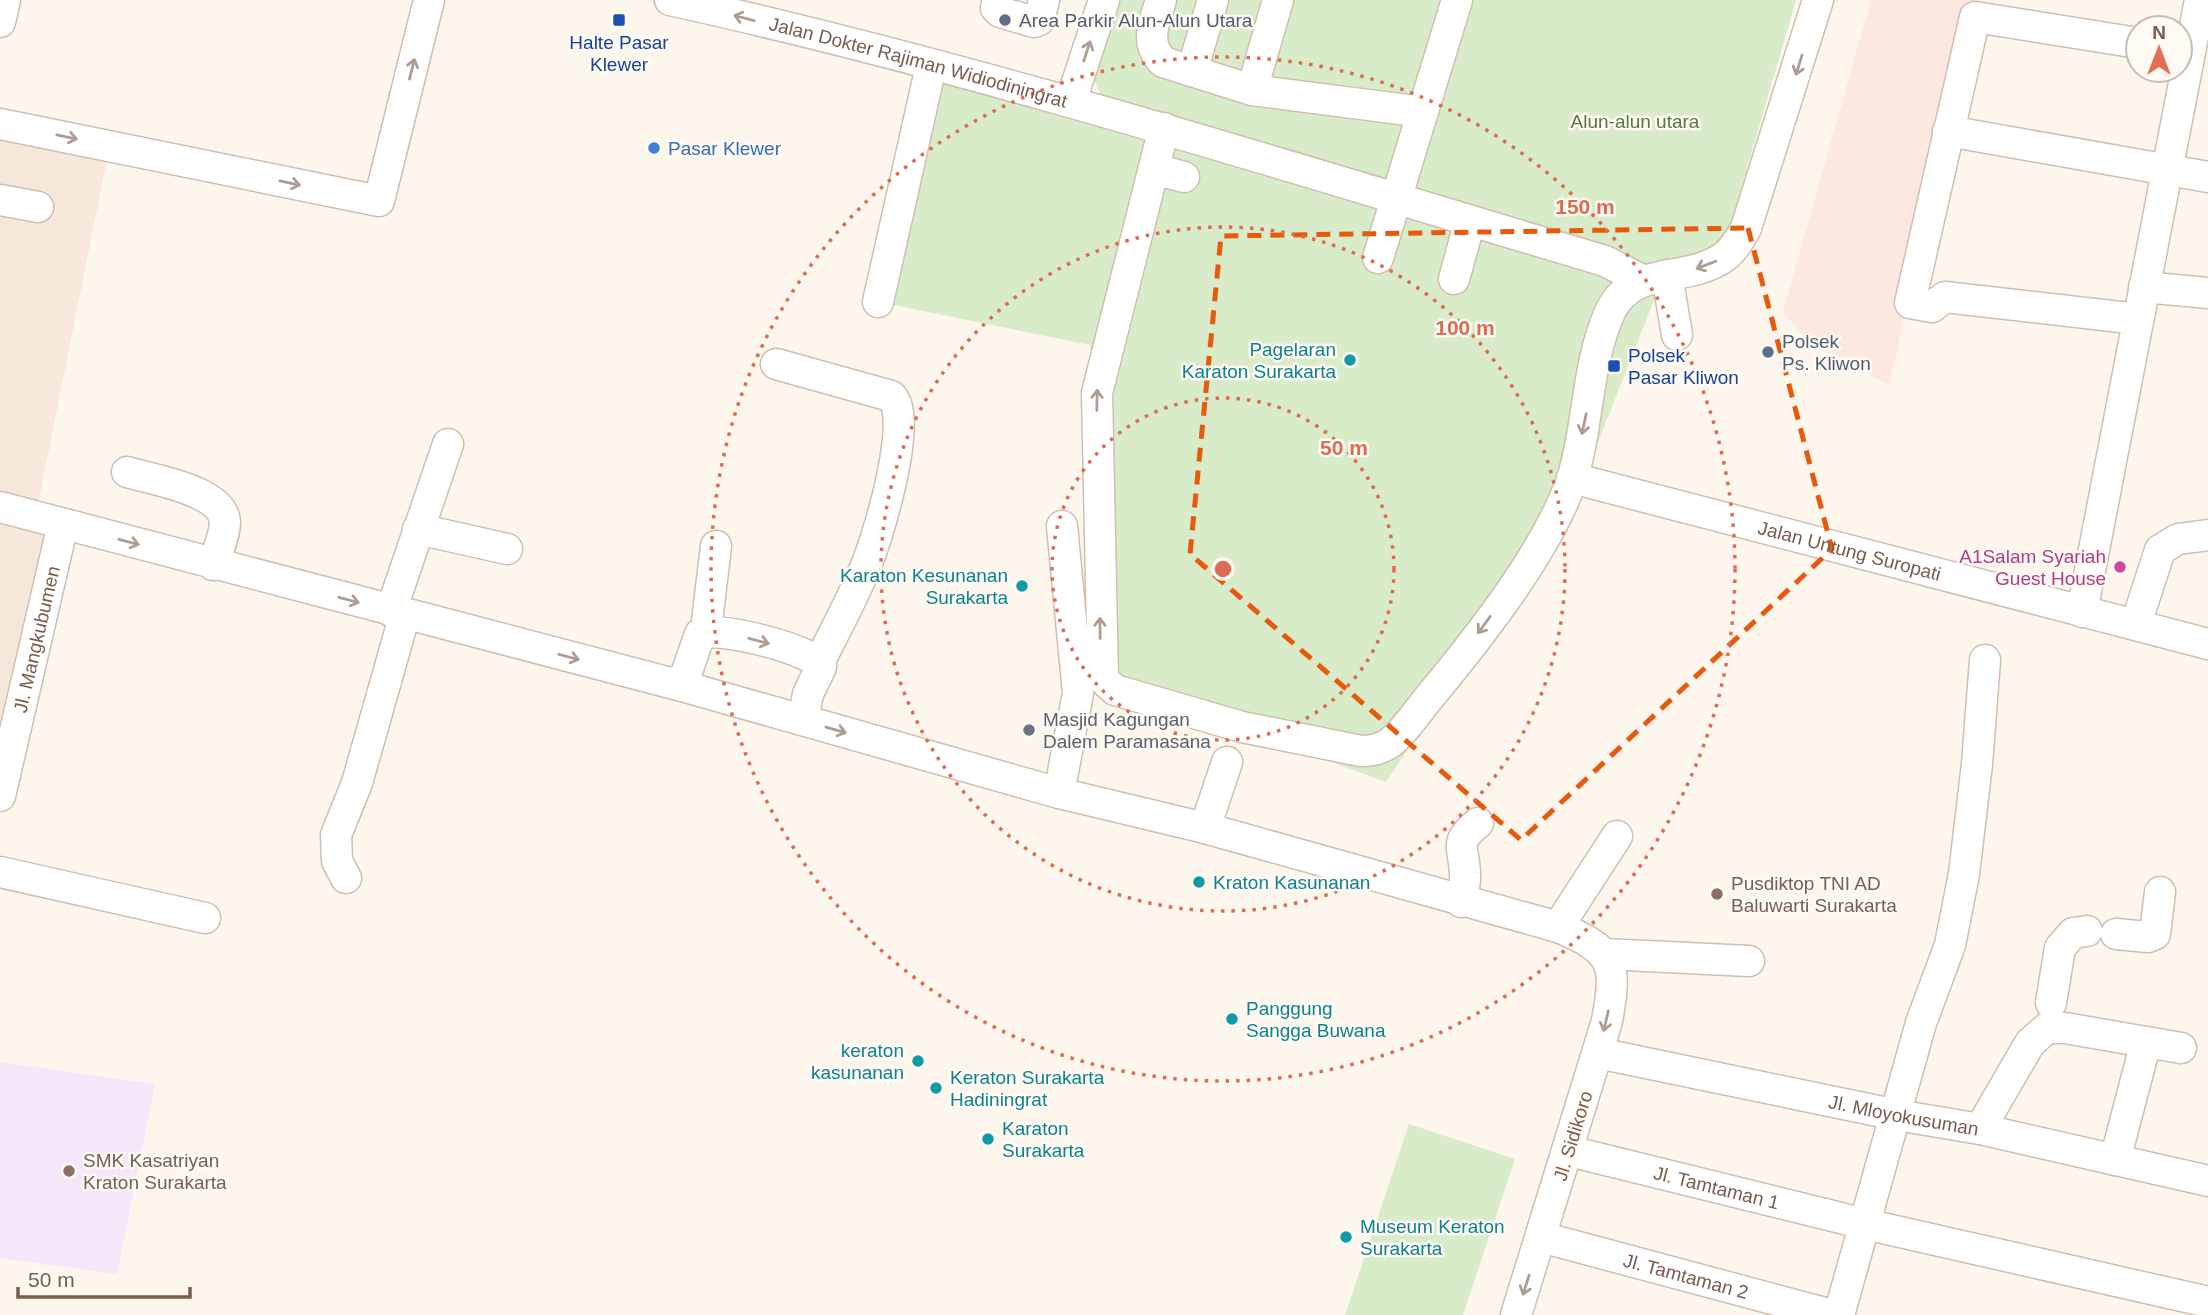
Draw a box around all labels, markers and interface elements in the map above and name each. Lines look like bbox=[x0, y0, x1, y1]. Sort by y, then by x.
place label: Area Parkir Alun-Alun Utara bbox=[1019, 10, 1253, 31]
one-way arrow bbox=[733, 11, 756, 24]
marker: Halte Pasar Klewer bbox=[611, 12, 627, 28]
marker: Area Parkir Alun-Alun Utara bbox=[997, 12, 1013, 28]
street label: Jalan Dokter Rajiman Widiodiningrat bbox=[767, 13, 1071, 112]
north arrow bbox=[2124, 14, 2194, 84]
text: N bbox=[2152, 22, 2166, 43]
place label: Halte Pasar Klewer bbox=[569, 32, 669, 75]
one-way arrow bbox=[1082, 40, 1095, 62]
one-way arrow bbox=[1791, 54, 1804, 76]
one-way arrow bbox=[406, 58, 419, 81]
park label: Alun-alun utara bbox=[1571, 111, 1700, 132]
one-way arrow bbox=[55, 131, 78, 145]
place label: Pasar Klewer bbox=[668, 138, 782, 159]
marker: Pasar Klewer bbox=[646, 140, 662, 156]
one-way arrow bbox=[278, 177, 301, 191]
text: 150 m bbox=[1555, 195, 1615, 218]
one-way arrow bbox=[1696, 260, 1717, 273]
text: 100 m bbox=[1435, 316, 1495, 339]
place label: Polsek Ps. Kliwon bbox=[1782, 331, 1871, 374]
place label: Pagelaran Karaton Surakarta bbox=[1182, 339, 1336, 382]
marker: Polsek Ps. Kliwon bbox=[1760, 344, 1776, 360]
place label: Polsek Pasar Kliwon bbox=[1628, 345, 1739, 388]
marker: Pagelaran Karaton Surakarta bbox=[1342, 352, 1358, 368]
marker: Polsek Pasar Kliwon bbox=[1606, 358, 1622, 374]
one-way arrow bbox=[1090, 389, 1104, 412]
one-way arrow bbox=[1576, 412, 1590, 435]
text: 50 m bbox=[1320, 436, 1368, 459]
street label: Jalan Untung Suropati bbox=[1756, 517, 1943, 584]
one-way arrow bbox=[118, 536, 140, 549]
place label: A1Salam Syariah Guest House bbox=[1959, 546, 2106, 589]
centre of rings bbox=[1211, 557, 1235, 581]
marker: A1Salam Syariah Guest House bbox=[2112, 559, 2128, 575]
street label: Jl. Mangkubumen bbox=[9, 564, 63, 715]
place label: Karaton Kesunanan Surakarta bbox=[840, 565, 1008, 608]
marker: Karaton Kesunanan Surakarta bbox=[1014, 578, 1030, 594]
one-way arrow bbox=[337, 594, 360, 607]
one-way arrow bbox=[1477, 615, 1491, 634]
one-way arrow bbox=[1093, 616, 1107, 639]
one-way arrow bbox=[747, 635, 769, 648]
one-way arrow bbox=[557, 651, 580, 664]
place label: Masjid Kagungan Dalem Paramasana bbox=[1043, 709, 1211, 752]
marker: Masjid Kagungan Dalem Paramasana bbox=[1021, 722, 1037, 738]
one-way arrow bbox=[825, 724, 847, 737]
place label: Kraton Kasunanan bbox=[1213, 872, 1370, 893]
place label: Pusdiktop TNI AD Baluwarti Surakarta bbox=[1731, 873, 1897, 916]
marker: Kraton Kasunanan bbox=[1191, 874, 1207, 890]
marker: Pusdiktop TNI AD Baluwarti Surakarta bbox=[1709, 886, 1725, 902]
place label: Panggung Sangga Buwana bbox=[1246, 998, 1386, 1041]
one-way arrow bbox=[1599, 1009, 1612, 1032]
marker: Panggung Sangga Buwana bbox=[1224, 1011, 1240, 1027]
place label: keraton kasunanan bbox=[811, 1040, 904, 1083]
marker: keraton kasunanan bbox=[910, 1053, 926, 1069]
place label: Keraton Surakarta Hadiningrat bbox=[950, 1067, 1105, 1110]
marker: Keraton Surakarta Hadiningrat bbox=[928, 1080, 944, 1096]
street label: Jl. Sidikoro bbox=[1549, 1088, 1597, 1184]
street label: Jl. Mloyokusuman bbox=[1827, 1091, 1980, 1139]
place label: Karaton Surakarta bbox=[1002, 1118, 1085, 1161]
marker: Karaton Surakarta bbox=[980, 1131, 996, 1147]
place label: SMK Kasatriyan Kraton Surakarta bbox=[83, 1150, 227, 1193]
street label: Jl. Tamtaman 1 bbox=[1652, 1162, 1782, 1213]
marker: SMK Kasatriyan Kraton Surakarta bbox=[61, 1163, 77, 1179]
place label: Museum Keraton Surakarta bbox=[1360, 1216, 1505, 1259]
marker: Museum Keraton Surakarta bbox=[1338, 1229, 1354, 1245]
street label: Jl. Tamtaman 2 bbox=[1621, 1249, 1751, 1303]
scale bar bbox=[18, 1256, 189, 1300]
text: 50 m bbox=[28, 1268, 75, 1291]
one-way arrow bbox=[1518, 1274, 1531, 1296]

